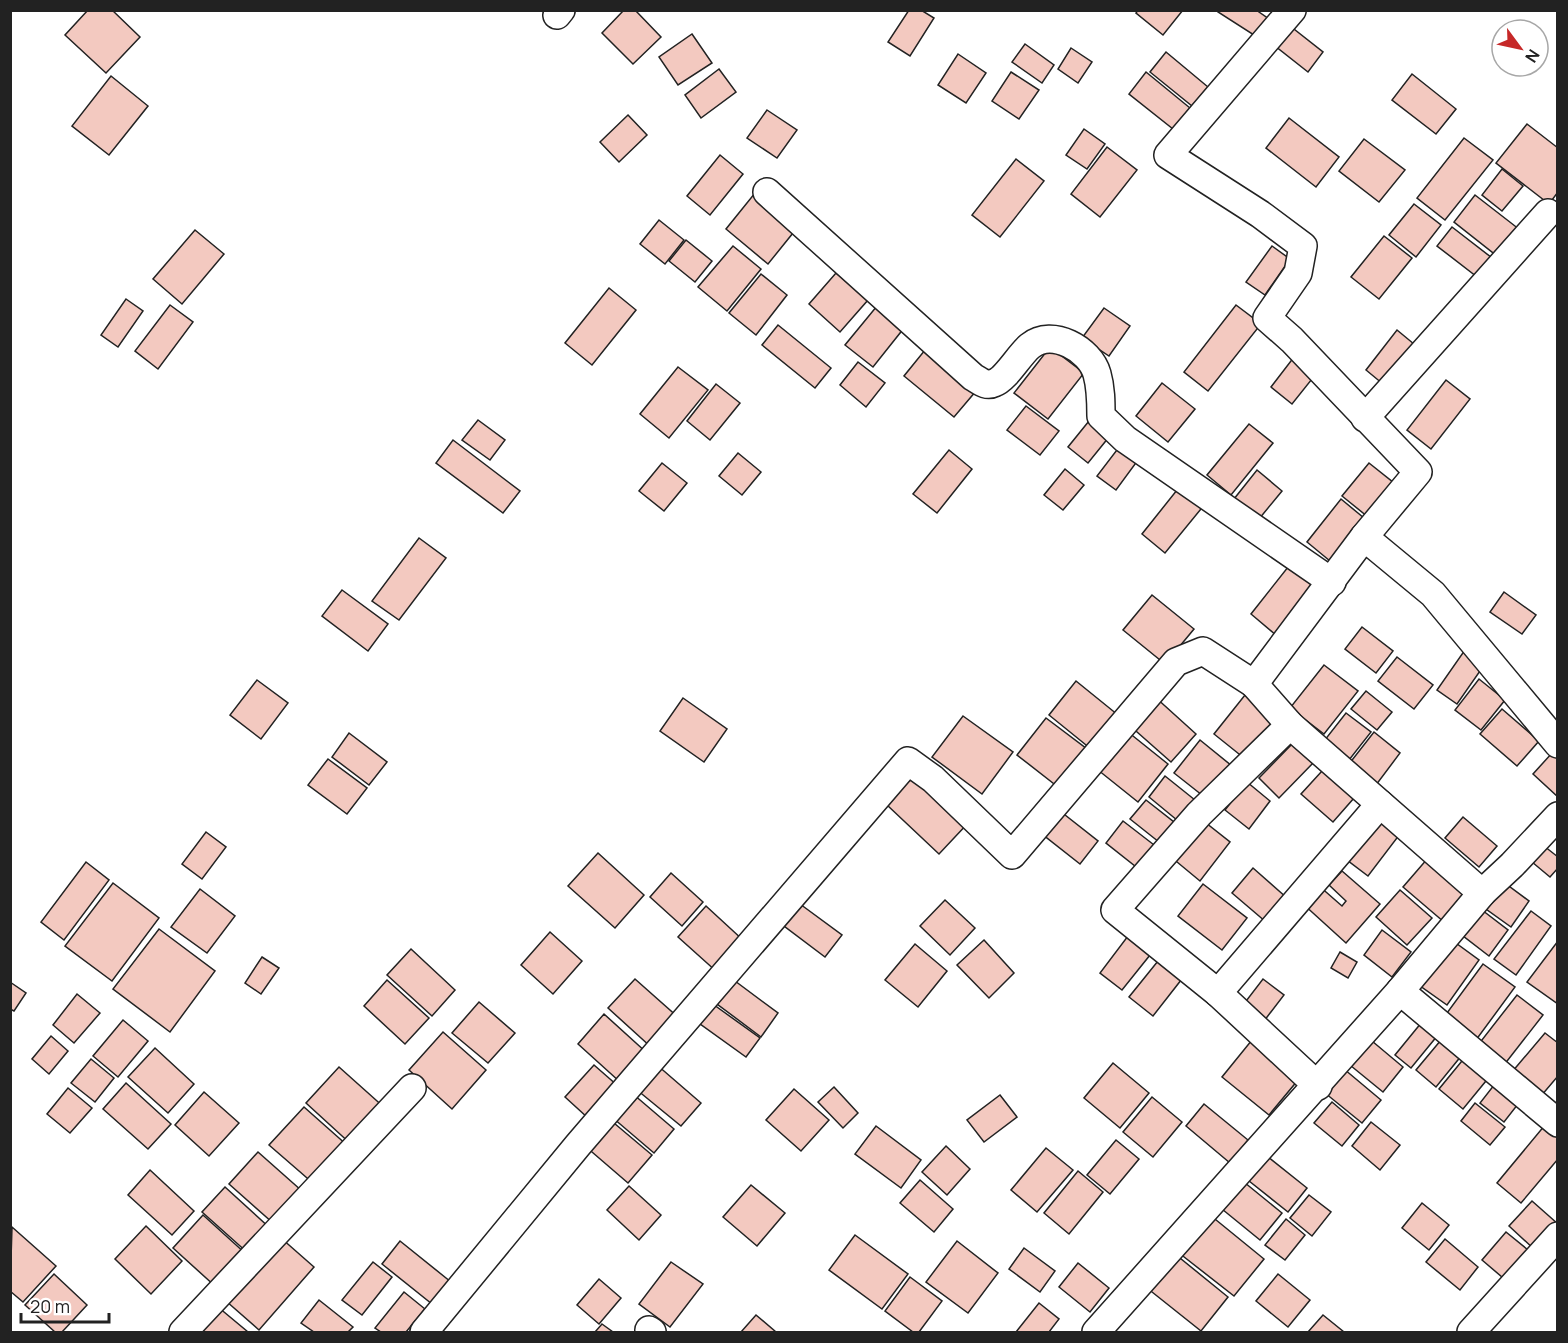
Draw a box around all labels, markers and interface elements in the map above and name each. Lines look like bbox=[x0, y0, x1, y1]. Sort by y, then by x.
north arrow bbox=[1490, 18, 1550, 78]
text: N bbox=[1520, 45, 1545, 67]
scale bar bbox=[21, 1286, 110, 1324]
text: 20 m bbox=[30, 1294, 70, 1318]

